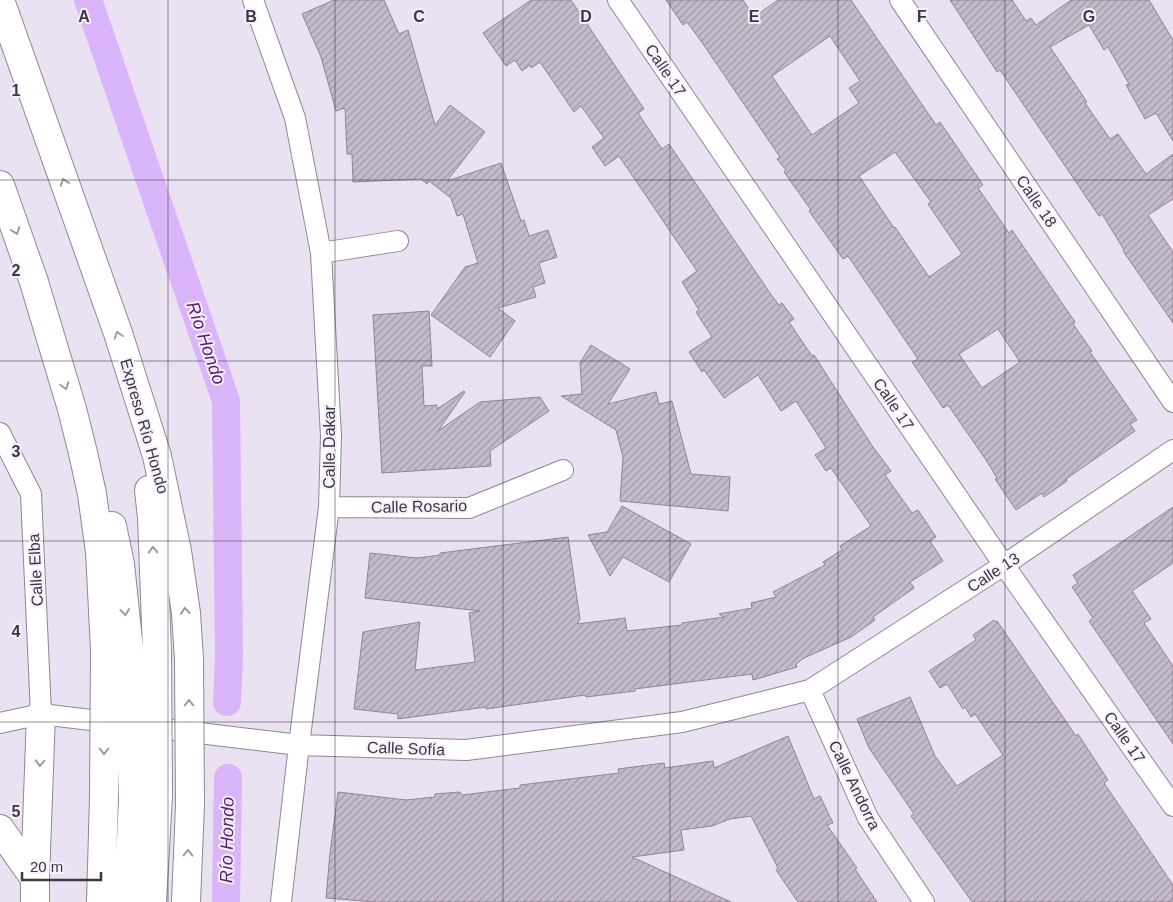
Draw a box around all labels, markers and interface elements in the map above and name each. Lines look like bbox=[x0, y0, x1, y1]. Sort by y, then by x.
text: A bbox=[78, 8, 90, 25]
text: B bbox=[245, 8, 257, 25]
text: C bbox=[413, 8, 425, 25]
text: D bbox=[580, 8, 592, 25]
text: E bbox=[749, 8, 760, 25]
text: F bbox=[917, 8, 927, 25]
text: G bbox=[1083, 8, 1095, 25]
street label: Calle 17 bbox=[642, 41, 689, 99]
text: 1 bbox=[12, 82, 21, 99]
street label: Calle 18 bbox=[1013, 172, 1060, 230]
one-way arrow bbox=[60, 178, 70, 187]
one-way arrow bbox=[10, 227, 20, 235]
text: 2 bbox=[12, 262, 21, 279]
water label: Río Hondo bbox=[183, 299, 229, 387]
one-way arrow bbox=[114, 331, 124, 340]
street label: Expreso Río Hondo bbox=[117, 357, 172, 496]
street label: Calle 17 bbox=[870, 375, 917, 433]
one-way arrow bbox=[60, 382, 70, 390]
street label: Calle Dakar bbox=[321, 405, 338, 489]
text: 3 bbox=[12, 443, 21, 460]
street label: Calle Rosario bbox=[371, 497, 467, 516]
street label: Calle Elba bbox=[25, 533, 46, 607]
one-way arrow bbox=[148, 545, 159, 553]
street label: Calle 13 bbox=[964, 549, 1023, 596]
one-way arrow bbox=[180, 607, 191, 615]
one-way arrow bbox=[119, 609, 130, 617]
text: 4 bbox=[12, 623, 21, 640]
one-way arrow bbox=[184, 699, 194, 707]
street label: Calle 17 bbox=[1101, 708, 1148, 766]
street label: Calle Andorra bbox=[826, 738, 883, 833]
street label: Calle Sofía bbox=[367, 739, 445, 758]
one-way arrow bbox=[99, 748, 109, 755]
one-way arrow bbox=[35, 760, 45, 767]
water label: Río Hondo bbox=[216, 797, 238, 883]
text: 5 bbox=[12, 803, 21, 820]
one-way arrow bbox=[183, 849, 193, 857]
scale bar bbox=[22, 850, 101, 882]
text: 20 m bbox=[30, 858, 63, 875]

